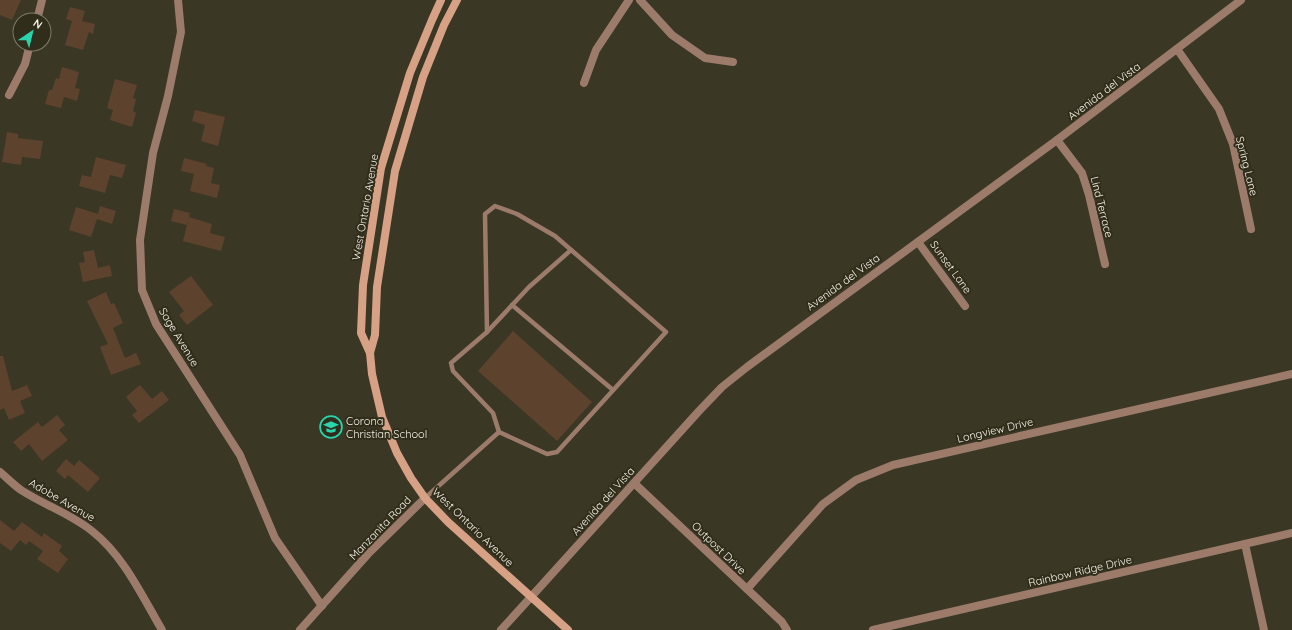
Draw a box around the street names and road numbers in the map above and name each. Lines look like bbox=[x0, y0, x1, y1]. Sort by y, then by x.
street label: Avenida del Vista bbox=[1065, 59, 1143, 123]
street label: Spring Lane bbox=[1233, 135, 1261, 197]
street label: West Ontario Avenue bbox=[349, 153, 381, 261]
street label: Lind Terrace bbox=[1088, 175, 1116, 239]
street label: Sunset Lane bbox=[927, 238, 975, 296]
street label: Avenida del Vista bbox=[803, 251, 883, 313]
street label: Sage Avenue bbox=[156, 305, 202, 369]
street label: Longview Drive bbox=[955, 414, 1035, 446]
street label: Avenida del Vista bbox=[569, 464, 637, 538]
street label: Adobe Avenue bbox=[26, 475, 98, 525]
street label: West Ontario Avenue bbox=[429, 485, 517, 569]
street label: Manzanita Road bbox=[346, 493, 414, 563]
street label: Outpost Drive bbox=[689, 519, 749, 577]
street label: Rainbow Ridge Drive bbox=[1027, 552, 1133, 590]

